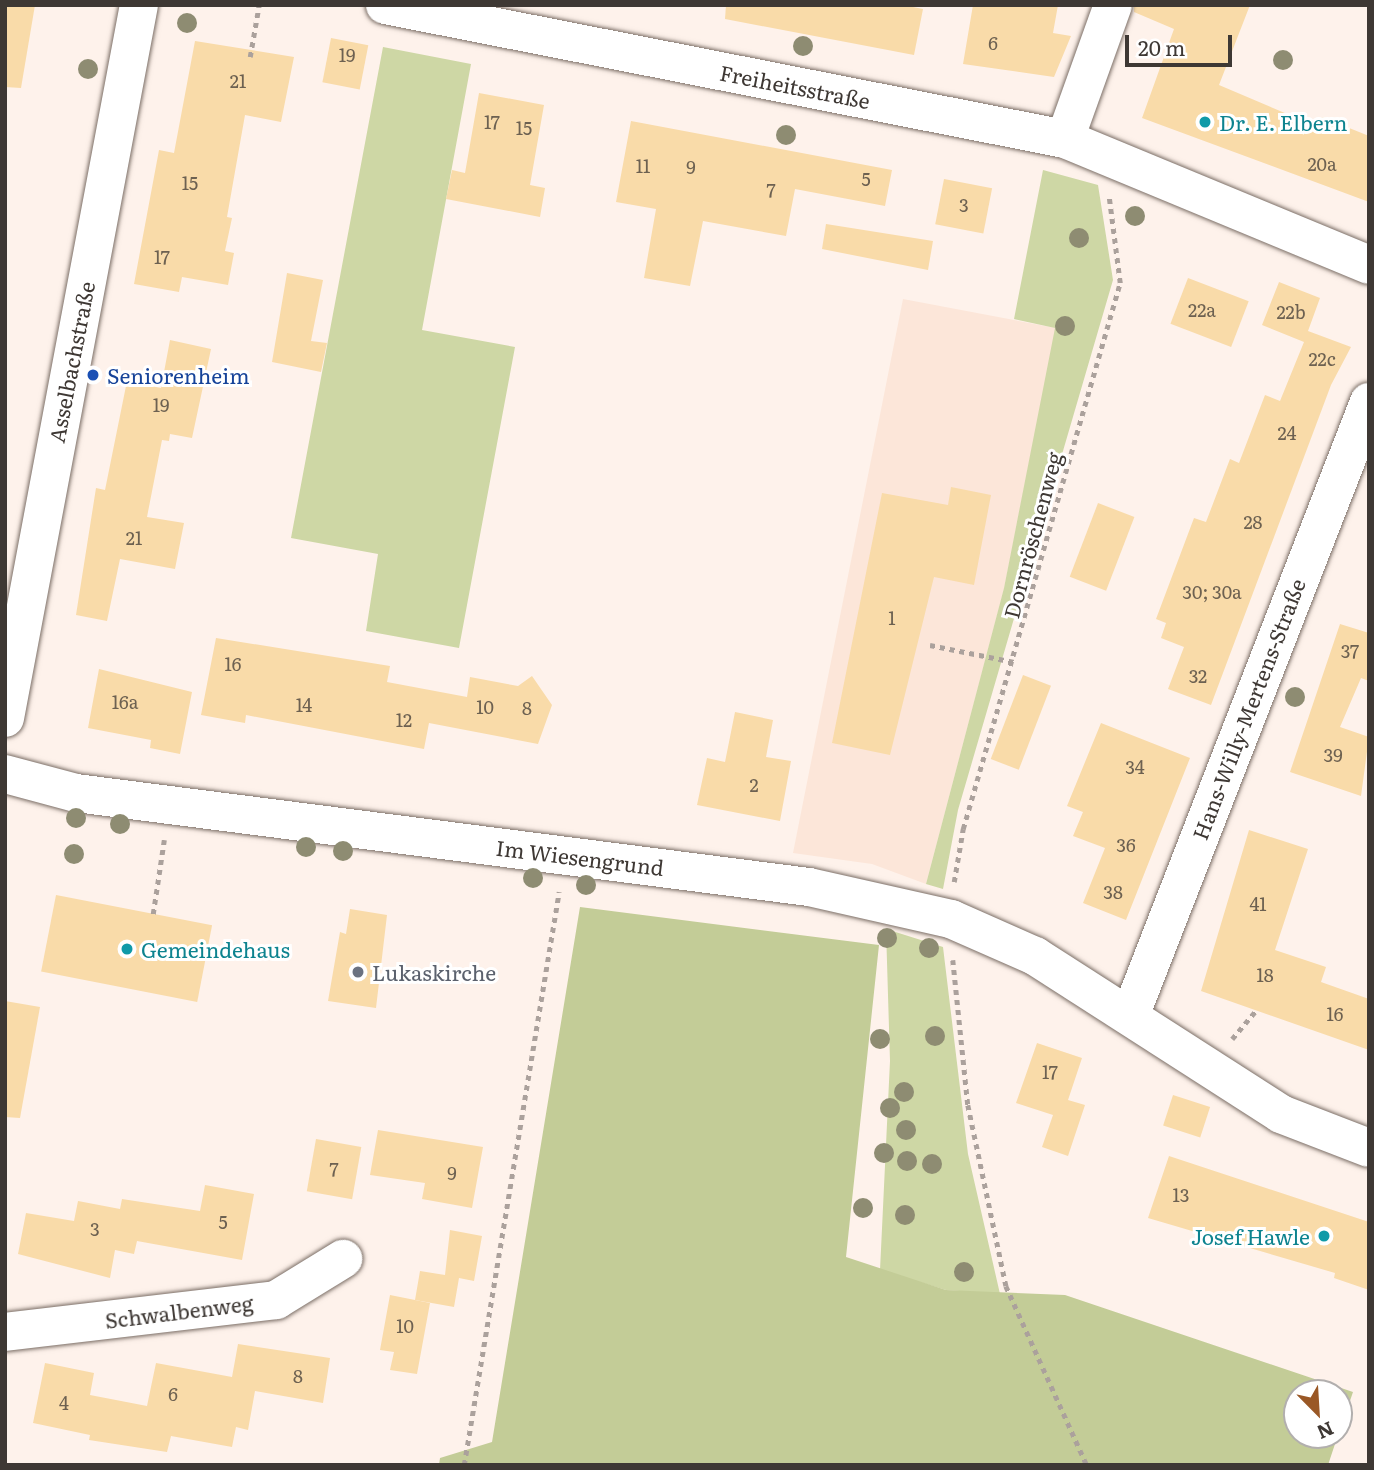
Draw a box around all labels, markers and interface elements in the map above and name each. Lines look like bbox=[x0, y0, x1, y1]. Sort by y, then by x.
scale bar bbox=[1129, 21, 1236, 65]
text: 20 m bbox=[1138, 31, 1185, 62]
house number: 6 bbox=[988, 32, 998, 54]
house number: 19 bbox=[339, 44, 355, 66]
street label: Freiheitsstraße bbox=[718, 59, 872, 113]
house number: 21 bbox=[230, 70, 246, 92]
place label: Dr. E. Elbern bbox=[1219, 109, 1347, 135]
house number: 17 bbox=[484, 111, 500, 133]
marker: Dr. E. Elbern bbox=[1197, 114, 1213, 130]
house number: 15 bbox=[516, 117, 532, 139]
house number: 20a bbox=[1307, 153, 1337, 175]
house number: 11 bbox=[636, 155, 650, 177]
house number: 9 bbox=[686, 156, 696, 178]
house number: 5 bbox=[861, 168, 871, 190]
house number: 15 bbox=[182, 172, 198, 194]
house number: 7 bbox=[766, 179, 776, 201]
house number: 3 bbox=[959, 194, 969, 216]
house number: 17 bbox=[154, 246, 170, 268]
street label: Asselbachstraße bbox=[43, 279, 99, 445]
house number: 22a bbox=[1188, 299, 1216, 321]
house number: 22b bbox=[1276, 301, 1306, 323]
house number: 22c bbox=[1308, 348, 1336, 370]
place label: Seniorenheim bbox=[107, 362, 250, 388]
marker: Seniorenheim bbox=[85, 367, 101, 383]
house number: 19 bbox=[153, 394, 169, 416]
house number: 24 bbox=[1277, 422, 1297, 444]
street label: Dornröschenweg bbox=[998, 449, 1066, 621]
house number: 28 bbox=[1243, 511, 1263, 533]
house number: 21 bbox=[126, 527, 142, 549]
street label: Hans-Willy-Mertens-Straße bbox=[1186, 575, 1310, 843]
house number: 30; 30a bbox=[1182, 581, 1242, 603]
house number: 1 bbox=[888, 607, 896, 629]
house number: 37 bbox=[1341, 640, 1359, 662]
house number: 16 bbox=[225, 653, 241, 675]
house number: 32 bbox=[1189, 665, 1207, 687]
house number: 16a bbox=[112, 691, 138, 713]
house number: 14 bbox=[296, 694, 312, 716]
house number: 10 bbox=[476, 696, 494, 718]
house number: 8 bbox=[522, 697, 532, 719]
house number: 12 bbox=[396, 709, 412, 731]
house number: 39 bbox=[1323, 744, 1343, 766]
house number: 34 bbox=[1125, 756, 1145, 778]
house number: 2 bbox=[749, 774, 759, 796]
street label: Im Wiesengrund bbox=[495, 834, 665, 880]
house number: 36 bbox=[1116, 834, 1136, 856]
house number: 38 bbox=[1103, 881, 1123, 903]
house number: 41 bbox=[1249, 893, 1267, 915]
place label: Gemeindehaus bbox=[141, 936, 290, 962]
marker: Gemeindehaus bbox=[119, 941, 135, 957]
place label: Lukaskirche bbox=[372, 959, 496, 985]
marker: Lukaskirche bbox=[350, 964, 366, 980]
house number: 18 bbox=[1256, 964, 1274, 986]
house number: 16 bbox=[1327, 1003, 1343, 1025]
house number: 17 bbox=[1042, 1061, 1058, 1083]
house number: 7 bbox=[329, 1158, 339, 1180]
house number: 9 bbox=[447, 1162, 457, 1184]
house number: 13 bbox=[1172, 1184, 1190, 1206]
house number: 5 bbox=[218, 1211, 228, 1233]
house number: 3 bbox=[90, 1218, 100, 1240]
place label: Josef Hawle bbox=[1191, 1223, 1310, 1249]
marker: Josef Hawle bbox=[1316, 1228, 1332, 1244]
street label: Schwalbenweg bbox=[103, 1289, 255, 1333]
house number: 10 bbox=[396, 1315, 414, 1337]
house number: 8 bbox=[293, 1365, 303, 1387]
north arrow bbox=[1283, 1379, 1353, 1449]
house number: 6 bbox=[168, 1383, 178, 1405]
house number: 4 bbox=[59, 1392, 69, 1414]
text: N bbox=[1313, 1415, 1339, 1447]

